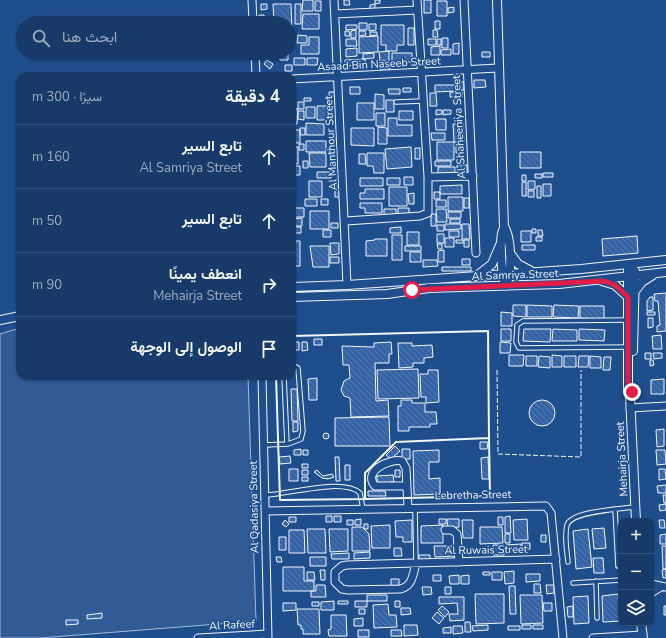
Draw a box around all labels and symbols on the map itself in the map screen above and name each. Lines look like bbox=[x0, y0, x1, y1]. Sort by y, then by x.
street label: Asaad Bin Naseeb Street bbox=[317, 53, 441, 75]
street label: Al Shaheeniya Street bbox=[449, 75, 469, 179]
street label: Al Manthour Street bbox=[321, 95, 341, 191]
street label: Al Samriya Street bbox=[471, 266, 559, 284]
route start bbox=[403, 281, 421, 299]
route end bbox=[623, 383, 641, 401]
street label: Mehairja Street bbox=[613, 421, 631, 497]
street label: Al Qadasiya Street bbox=[246, 460, 262, 553]
street label: Lebretha Street bbox=[435, 487, 512, 503]
street label: Al Ruwais Street bbox=[444, 542, 528, 558]
street label: Al Rafeef bbox=[209, 616, 256, 634]

